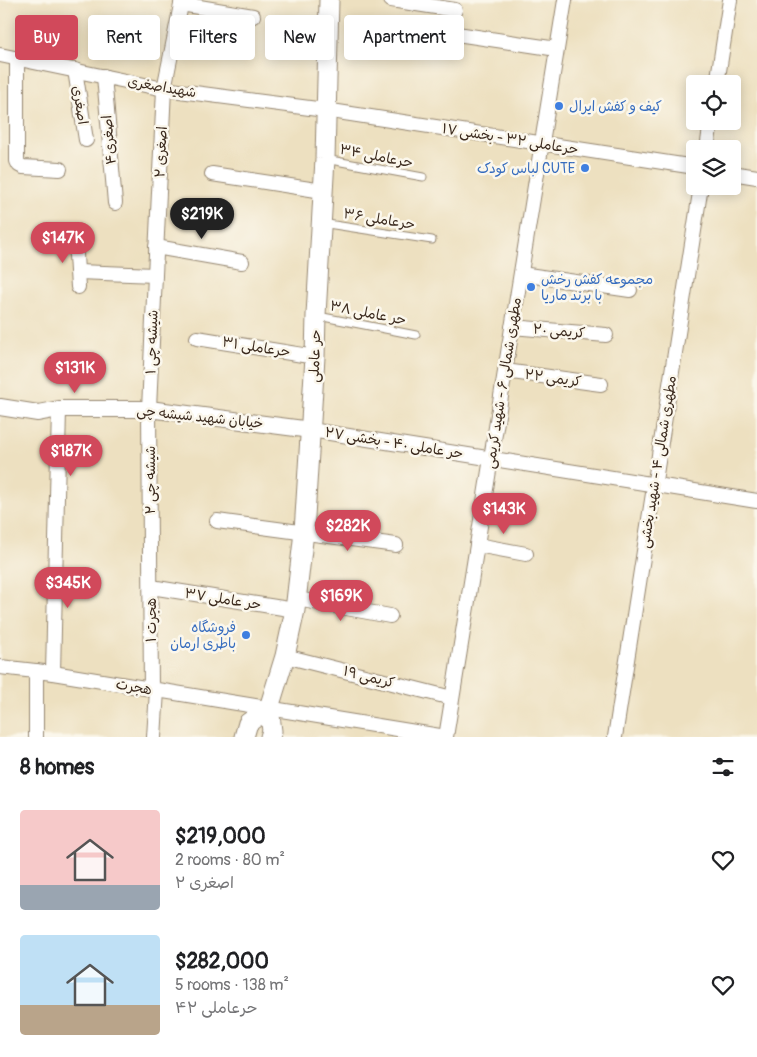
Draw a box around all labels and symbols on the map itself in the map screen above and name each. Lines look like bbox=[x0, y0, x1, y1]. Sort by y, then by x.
street label: شهیداصغری bbox=[126, 73, 198, 101]
street label: اصغری bbox=[69, 84, 91, 126]
place label: کیف و کفش ایرال bbox=[569, 98, 662, 115]
marker: کیف و کفش ایرال bbox=[553, 100, 565, 112]
street label: اصغری۴ bbox=[98, 115, 120, 165]
street label: حرعاملی ۳۲ - بخشی ۱۷ bbox=[441, 120, 579, 158]
street label: اصغری ۲ bbox=[151, 126, 171, 178]
street label: حرعاملی ۳۴ bbox=[338, 141, 414, 171]
place label: لباس کودک CUTE bbox=[477, 160, 575, 177]
marker: لباس کودک CUTE bbox=[579, 162, 591, 174]
pin: $219K bbox=[167, 198, 237, 240]
street label: حرعاملی ۳۶ bbox=[342, 205, 416, 233]
pin: $147K bbox=[28, 222, 98, 264]
place label: مجموعه کفش رخش با برند ماریا bbox=[541, 271, 653, 304]
marker: مجموعه کفش رخش با برند ماریا bbox=[525, 281, 537, 293]
street label: مطهری شمالی ۶ - شهید کریمی bbox=[481, 296, 525, 470]
street label: حر عاملی ۳۸ bbox=[328, 297, 408, 329]
street label: شیشه چی ۱ bbox=[142, 309, 163, 375]
street label: کریمی ۲۰ bbox=[532, 320, 586, 342]
street label: حر عاملی bbox=[306, 329, 324, 383]
street label: حرعاملی ۳۱ bbox=[221, 333, 291, 361]
pin: $131K bbox=[40, 352, 110, 394]
street label: کریمی ۲۲ bbox=[523, 366, 583, 390]
street label: مطهری شمالی ۴ - شهید بخشی bbox=[636, 375, 680, 549]
street label: خیابان شهید شیشه چی bbox=[136, 402, 264, 433]
street label: حر عاملی ۴۰ - بخشی ۲۷ bbox=[324, 424, 464, 462]
pin: $187K bbox=[36, 434, 106, 477]
street label: شیشه چی ۲ bbox=[142, 446, 160, 514]
pin: $143K bbox=[469, 492, 539, 535]
pin: $282K bbox=[313, 510, 383, 552]
pin: $345K bbox=[33, 566, 103, 609]
pin: $169K bbox=[306, 580, 376, 622]
street label: حر عاملی ۳۷ bbox=[183, 585, 263, 613]
street label: هجرت ۱ bbox=[143, 598, 160, 642]
place label: فروشگاه باطری ارمان bbox=[170, 619, 236, 652]
marker: فروشگاه باطری ارمان bbox=[240, 629, 252, 641]
street label: کریمی ۱۹ bbox=[342, 662, 396, 692]
street label: هجرت bbox=[115, 675, 153, 699]

